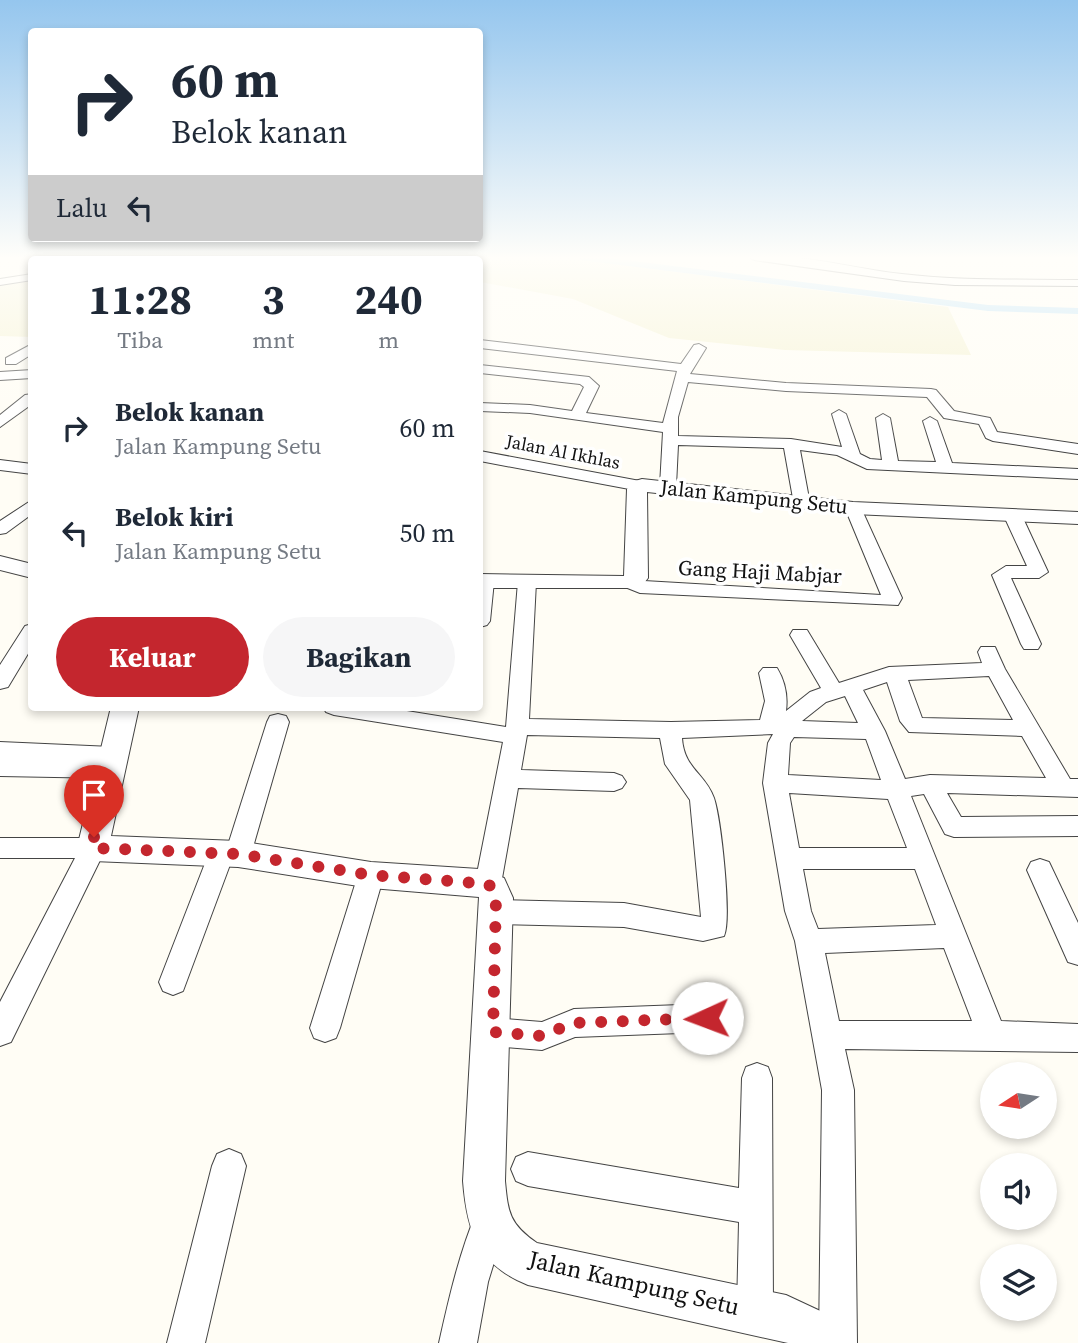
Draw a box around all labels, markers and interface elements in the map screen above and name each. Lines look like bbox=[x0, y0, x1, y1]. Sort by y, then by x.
text: 60 m bbox=[171, 46, 279, 113]
icon: right bbox=[56, 56, 147, 147]
text: Belok kanan bbox=[171, 110, 347, 154]
icon: left bbox=[121, 189, 159, 227]
text: Lalu bbox=[56, 190, 107, 226]
text: 11:28 bbox=[88, 270, 192, 328]
text: 3 bbox=[262, 270, 285, 328]
text: 240 bbox=[354, 270, 423, 328]
text: Tiba bbox=[117, 324, 163, 356]
text: mnt bbox=[252, 324, 294, 356]
text: m bbox=[378, 324, 399, 356]
text: Belok kanan bbox=[115, 394, 264, 430]
icon: right bbox=[56, 409, 94, 447]
text: 60 m bbox=[400, 410, 455, 446]
street label: Jalan Al Ikhlas bbox=[503, 428, 622, 475]
text: Jalan Kampung Setu bbox=[115, 430, 322, 462]
street label: Jalan Kampung Setu bbox=[658, 472, 849, 521]
text: Belok kiri bbox=[115, 499, 233, 535]
icon: left bbox=[56, 514, 94, 552]
text: 50 m bbox=[400, 515, 455, 551]
text: Jalan Kampung Setu bbox=[115, 535, 322, 567]
street label: Gang Haji Mabjar bbox=[677, 553, 843, 590]
button: Keluar bbox=[56, 617, 249, 697]
button: Bagikan bbox=[263, 617, 455, 697]
pin bbox=[64, 765, 124, 837]
icon: arrive bbox=[75, 776, 113, 814]
position arrow bbox=[670, 981, 744, 1055]
north arrow bbox=[980, 1062, 1057, 1139]
map controls bbox=[980, 1062, 1057, 1321]
button: sound bbox=[980, 1153, 1057, 1230]
street label: Jalan Kampung Setu bbox=[524, 1242, 743, 1323]
button: layers bbox=[980, 1244, 1057, 1321]

